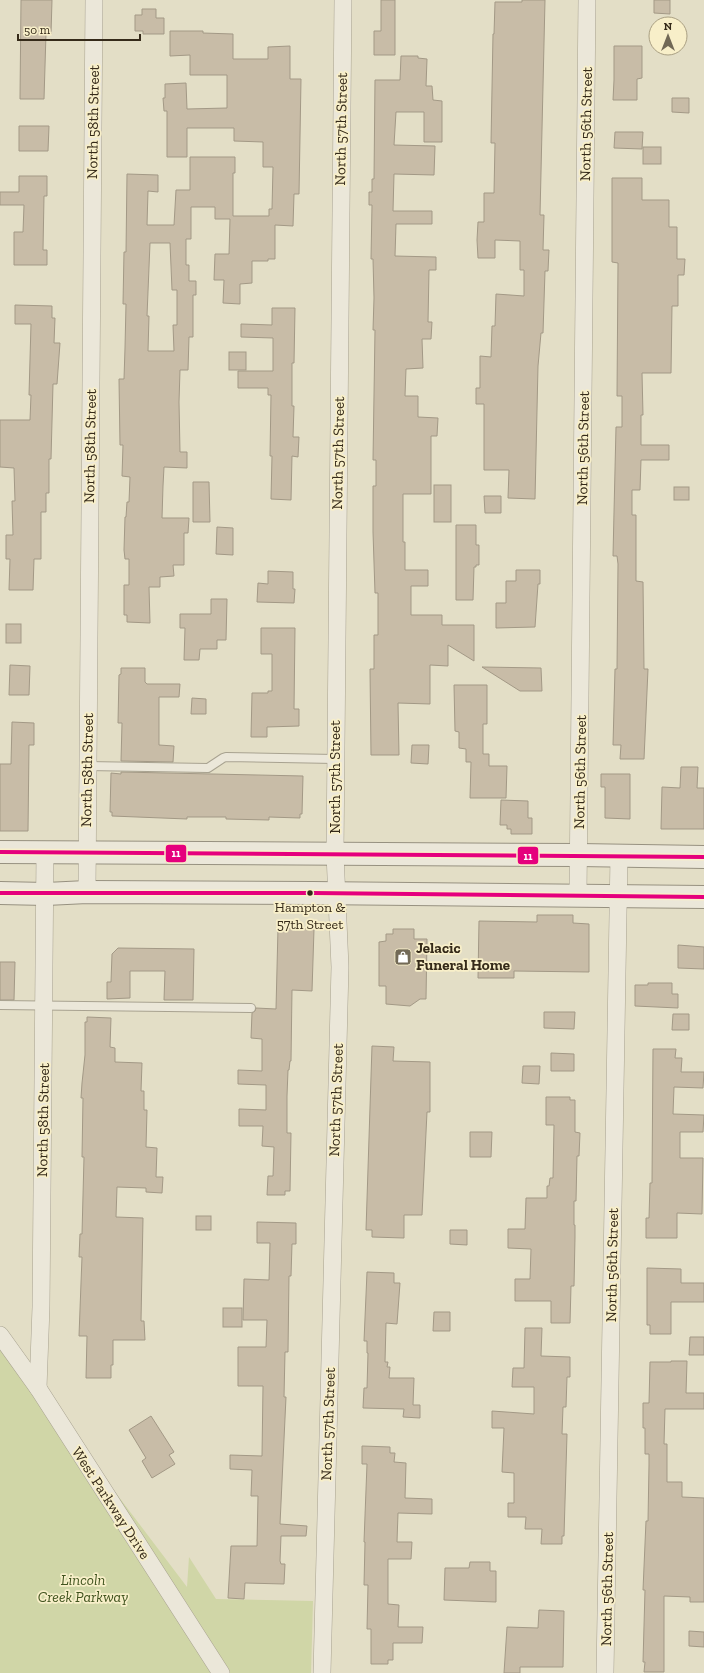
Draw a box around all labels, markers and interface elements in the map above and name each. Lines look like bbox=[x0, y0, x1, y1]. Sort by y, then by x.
scale bar bbox=[18, 16, 140, 42]
north arrow bbox=[648, 16, 688, 56]
text: N bbox=[664, 20, 673, 33]
text: 50 m bbox=[24, 23, 51, 37]
street label: North 58th Street bbox=[83, 64, 103, 179]
street label: North 56th Street bbox=[576, 66, 596, 181]
street label: North 57th Street bbox=[331, 72, 351, 186]
street label: North 58th Street bbox=[80, 388, 100, 503]
street label: North 56th Street bbox=[573, 390, 593, 505]
street label: North 57th Street bbox=[328, 396, 348, 510]
street label: North 58th Street bbox=[77, 712, 97, 827]
street label: North 56th Street bbox=[570, 714, 590, 829]
street label: North 57th Street bbox=[326, 720, 344, 834]
line badge: 11 bbox=[165, 844, 187, 863]
line badge: 11 bbox=[517, 846, 539, 865]
text: 11 bbox=[172, 847, 181, 860]
text: 11 bbox=[524, 850, 533, 863]
marker: Hampton & 57th Street bbox=[305, 888, 315, 898]
place label: Hampton & 57th Street bbox=[275, 899, 345, 933]
place label: Jelacic Funeral Home bbox=[416, 939, 510, 974]
shop icon: Jelacic Funeral Home bbox=[393, 947, 413, 967]
street label: North 57th Street bbox=[325, 1043, 347, 1157]
street label: North 58th Street bbox=[33, 1062, 53, 1177]
street label: North 56th Street bbox=[602, 1207, 622, 1322]
street label: North 57th Street bbox=[317, 1367, 339, 1481]
street label: West Parkway Drive bbox=[68, 1444, 154, 1562]
street label: North 56th Street bbox=[597, 1531, 617, 1646]
park label: Lincoln Creek Parkway bbox=[38, 1571, 128, 1606]

